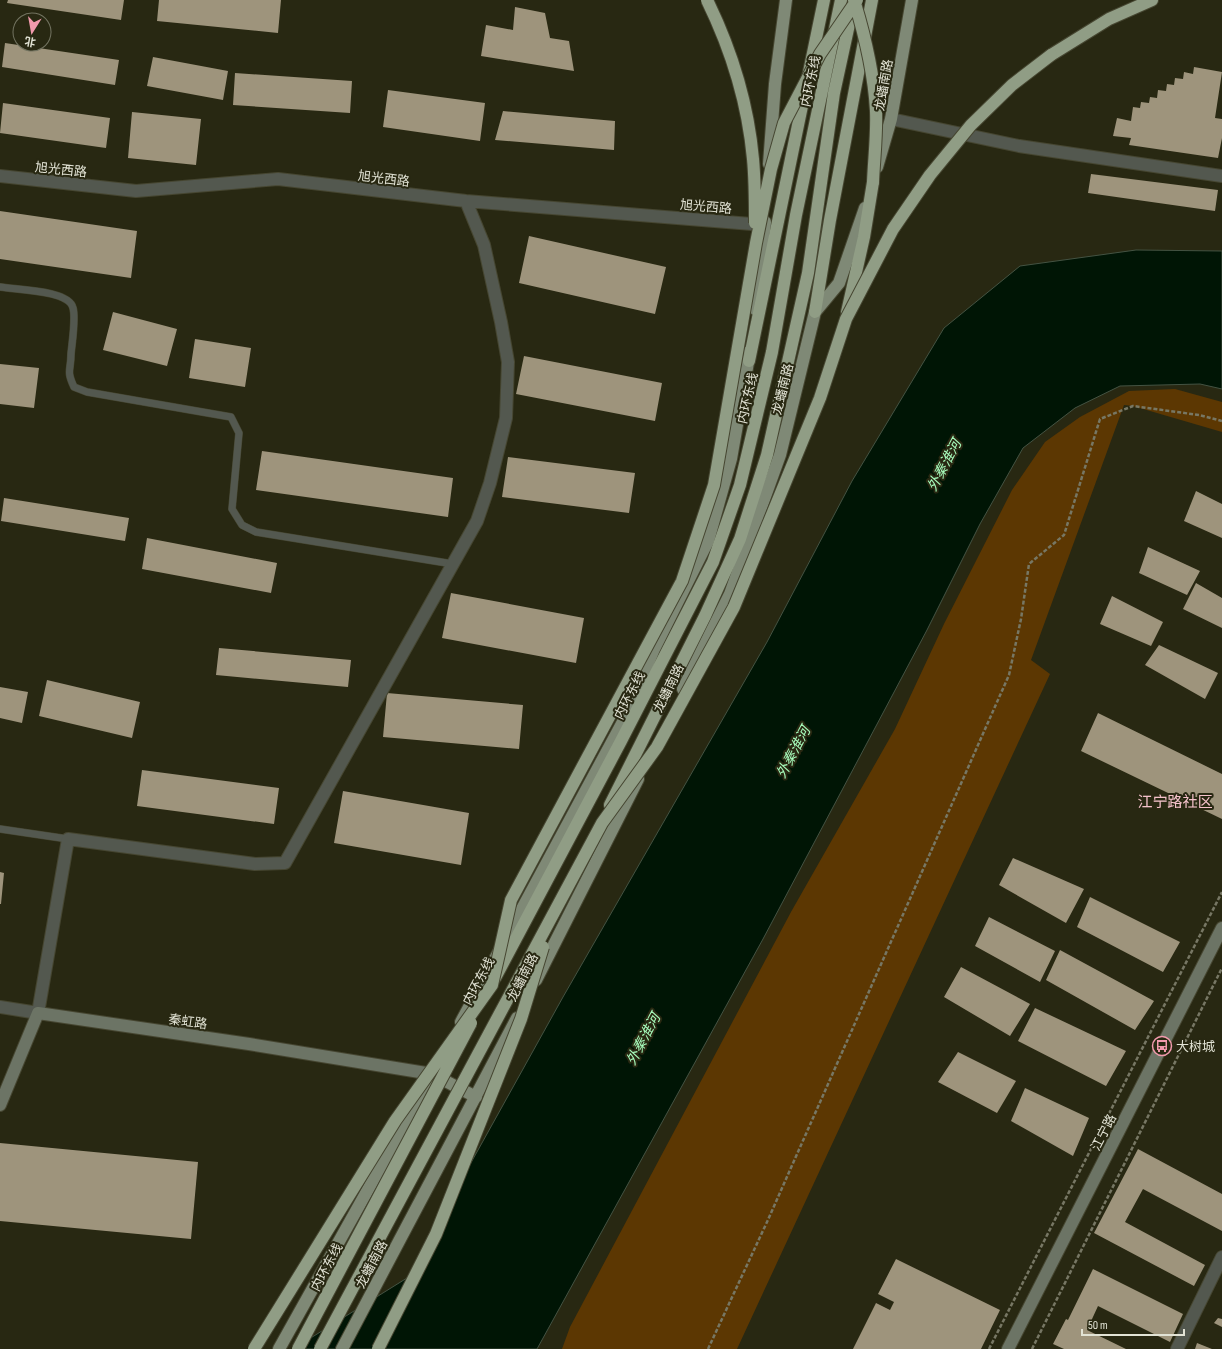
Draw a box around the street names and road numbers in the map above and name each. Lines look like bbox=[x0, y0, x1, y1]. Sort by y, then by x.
street label: 内环东线 bbox=[798, 54, 824, 108]
street label: 龙蟠南路 bbox=[872, 58, 896, 112]
street label: 旭光西路 bbox=[34, 159, 88, 181]
street label: 旭光西路 bbox=[357, 168, 411, 190]
street label: 旭光西路 bbox=[679, 197, 733, 217]
street label: 龙蟠南路 bbox=[769, 362, 797, 416]
street label: 内环东线 bbox=[734, 371, 762, 425]
street label: 龙蟠南路 bbox=[650, 662, 687, 715]
street label: 内环东线 bbox=[611, 669, 649, 722]
street label: 龙蟠南路 bbox=[504, 951, 542, 1004]
street label: 内环东线 bbox=[460, 955, 498, 1008]
street label: 秦虹路 bbox=[167, 1011, 208, 1033]
street label: 江宁路 bbox=[1088, 1111, 1120, 1153]
street label: 龙蟠南路 bbox=[353, 1238, 391, 1291]
street label: 内环东线 bbox=[308, 1241, 346, 1294]

